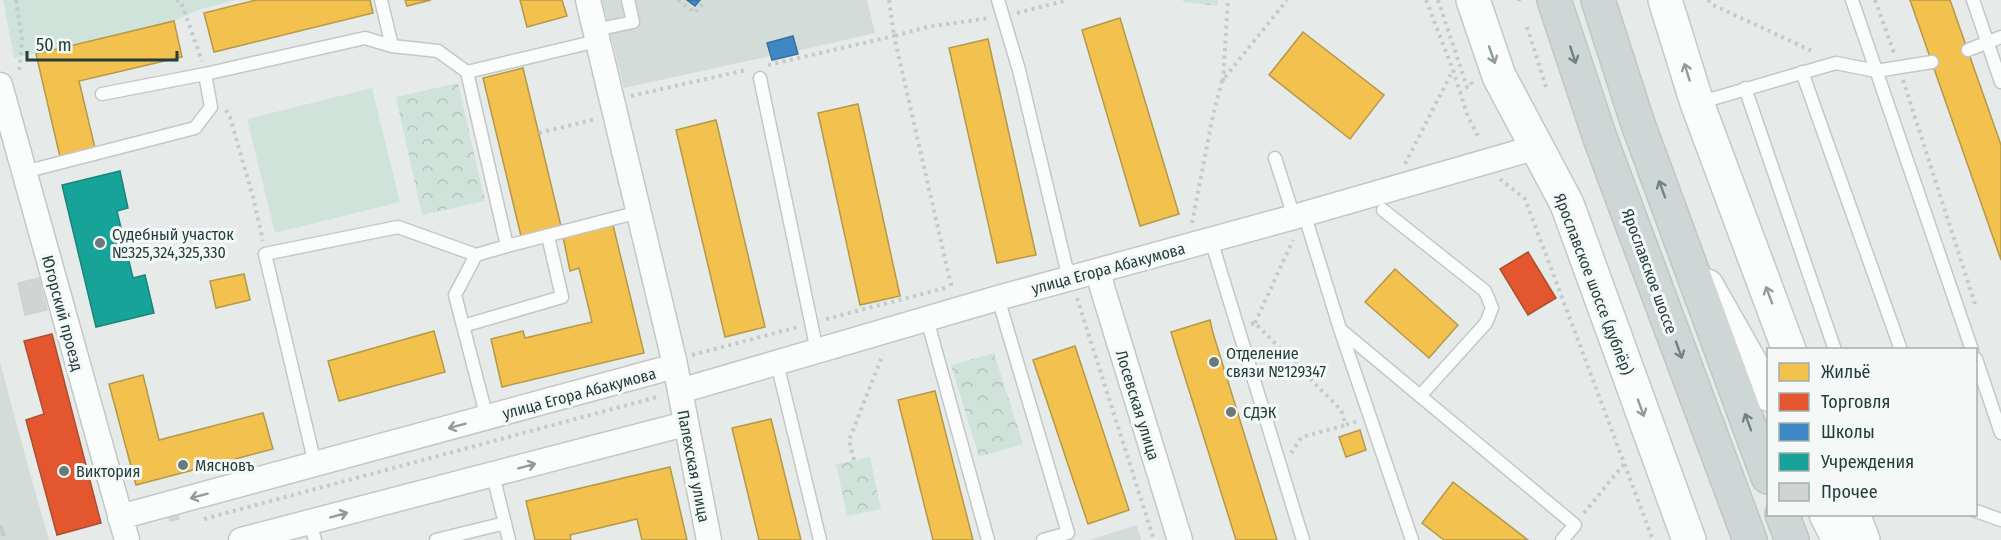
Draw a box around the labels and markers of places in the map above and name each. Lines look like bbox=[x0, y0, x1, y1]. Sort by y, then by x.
place label: Судебный участок №325,324,325,330 bbox=[112, 225, 234, 262]
marker: Судебный участок №325,324,325,330 bbox=[93, 236, 107, 250]
place label: Отделение связи №129347 bbox=[1226, 344, 1327, 381]
marker: Отделение связи №129347 bbox=[1207, 355, 1221, 369]
place label: СДЭК bbox=[1243, 403, 1277, 422]
marker: СДЭК bbox=[1224, 405, 1238, 419]
place label: Мясновъ bbox=[195, 456, 255, 475]
marker: Мясновъ bbox=[176, 458, 190, 472]
place label: Виктория bbox=[76, 462, 140, 481]
marker: Виктория bbox=[57, 464, 71, 478]

